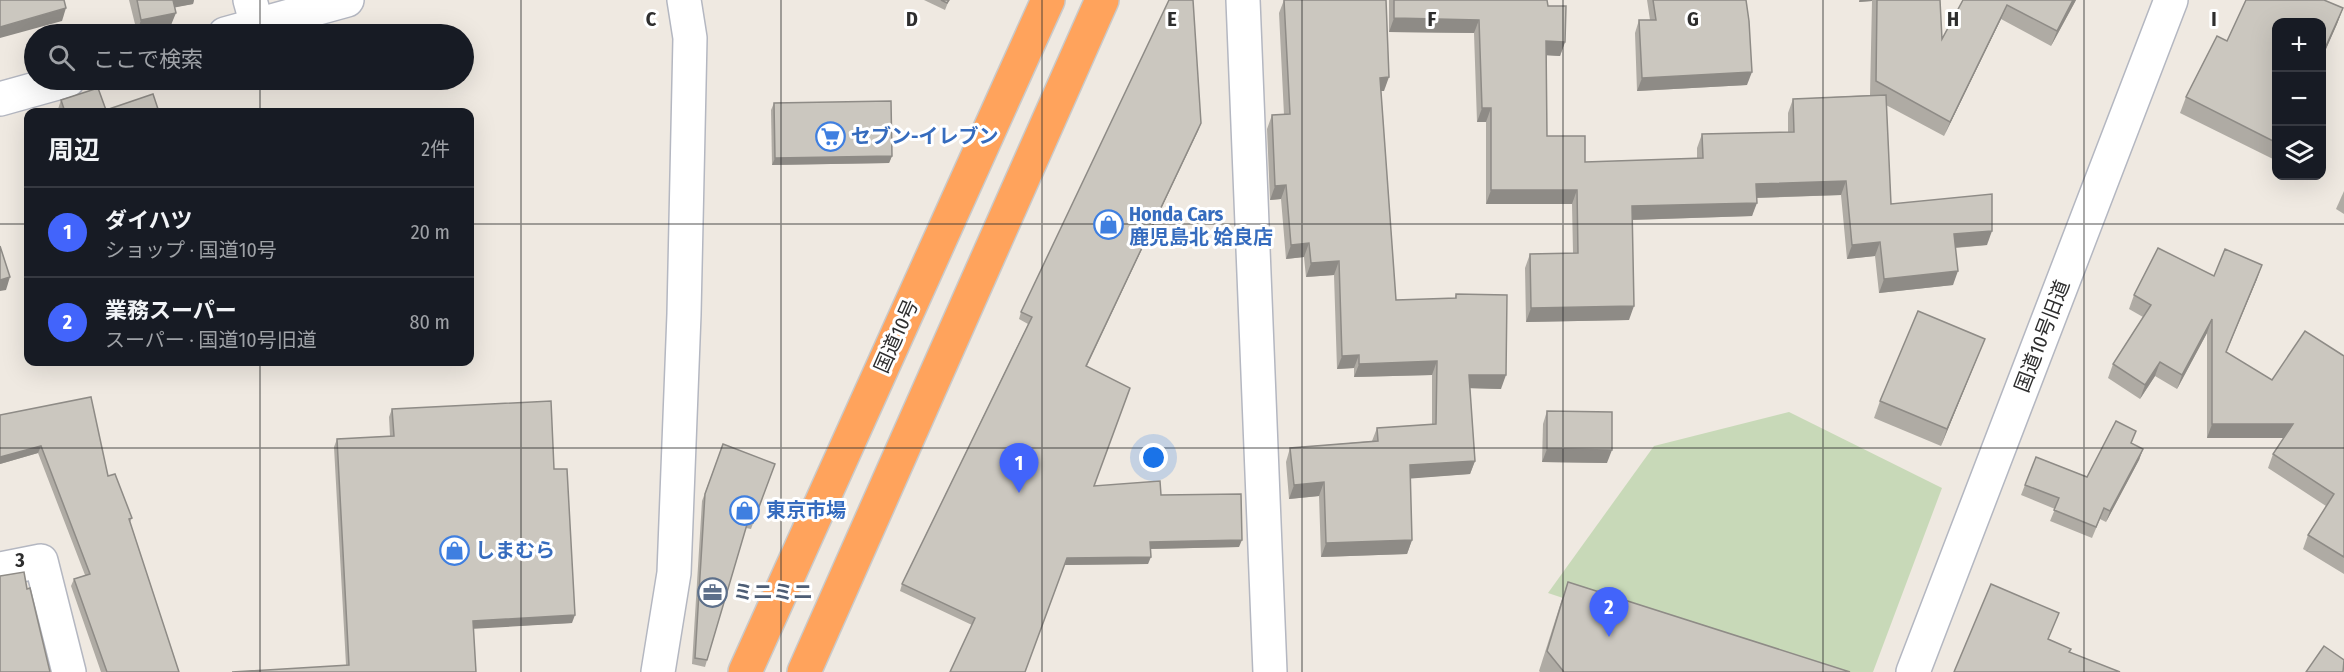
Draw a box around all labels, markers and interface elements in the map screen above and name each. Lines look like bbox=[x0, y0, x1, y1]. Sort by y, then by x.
text: C bbox=[646, 7, 657, 31]
text: D bbox=[906, 7, 918, 31]
text: E bbox=[1167, 7, 1177, 31]
text: F bbox=[1428, 7, 1437, 31]
text: G bbox=[1687, 7, 1699, 31]
text: H bbox=[1947, 7, 1959, 31]
text: I bbox=[2211, 7, 2217, 31]
map controls bbox=[2272, 18, 2326, 180]
button: + bbox=[2272, 18, 2326, 72]
search box bbox=[24, 24, 474, 90]
icon: search bbox=[45, 41, 78, 74]
text: ここで検索 bbox=[93, 46, 203, 73]
button: − bbox=[2272, 72, 2326, 126]
supermarket icon: セブン-イレブン bbox=[814, 120, 846, 152]
place label: セブン-イレブン bbox=[851, 124, 999, 148]
button: layers bbox=[2272, 126, 2326, 180]
text: 周辺 bbox=[48, 135, 100, 166]
text: 2件 bbox=[421, 137, 450, 161]
place label: Honda Cars 鹿児島北 姶良店 bbox=[1129, 202, 1273, 249]
text: ダイハツ bbox=[105, 207, 193, 234]
shop icon: Honda Cars 鹿児島北 姶良店 bbox=[1092, 209, 1124, 241]
text: 1 bbox=[63, 220, 72, 244]
text: 20 m bbox=[411, 220, 450, 244]
text: ショップ · 国道10号 bbox=[105, 238, 277, 262]
street label: 国道10号旧道 bbox=[2010, 277, 2074, 395]
street label: 国道10号 bbox=[869, 295, 923, 377]
text: 業務スーパー bbox=[105, 297, 237, 324]
text: 2 bbox=[63, 310, 72, 334]
text: 80 m bbox=[410, 310, 450, 334]
text: スーパー · 国道10号旧道 bbox=[105, 328, 317, 352]
your location bbox=[1139, 443, 1168, 472]
pin: 1 bbox=[1000, 444, 1038, 493]
shop icon: 東京市場 bbox=[729, 494, 761, 526]
place label: 東京市場 bbox=[766, 498, 846, 522]
shop icon: しまむら bbox=[438, 534, 470, 566]
place label: しまむら bbox=[475, 538, 555, 562]
text: 3 bbox=[14, 548, 25, 572]
office icon: ミニミニ bbox=[696, 576, 728, 608]
place label: ミニミニ bbox=[733, 580, 813, 604]
pin: 2 bbox=[1590, 588, 1628, 637]

